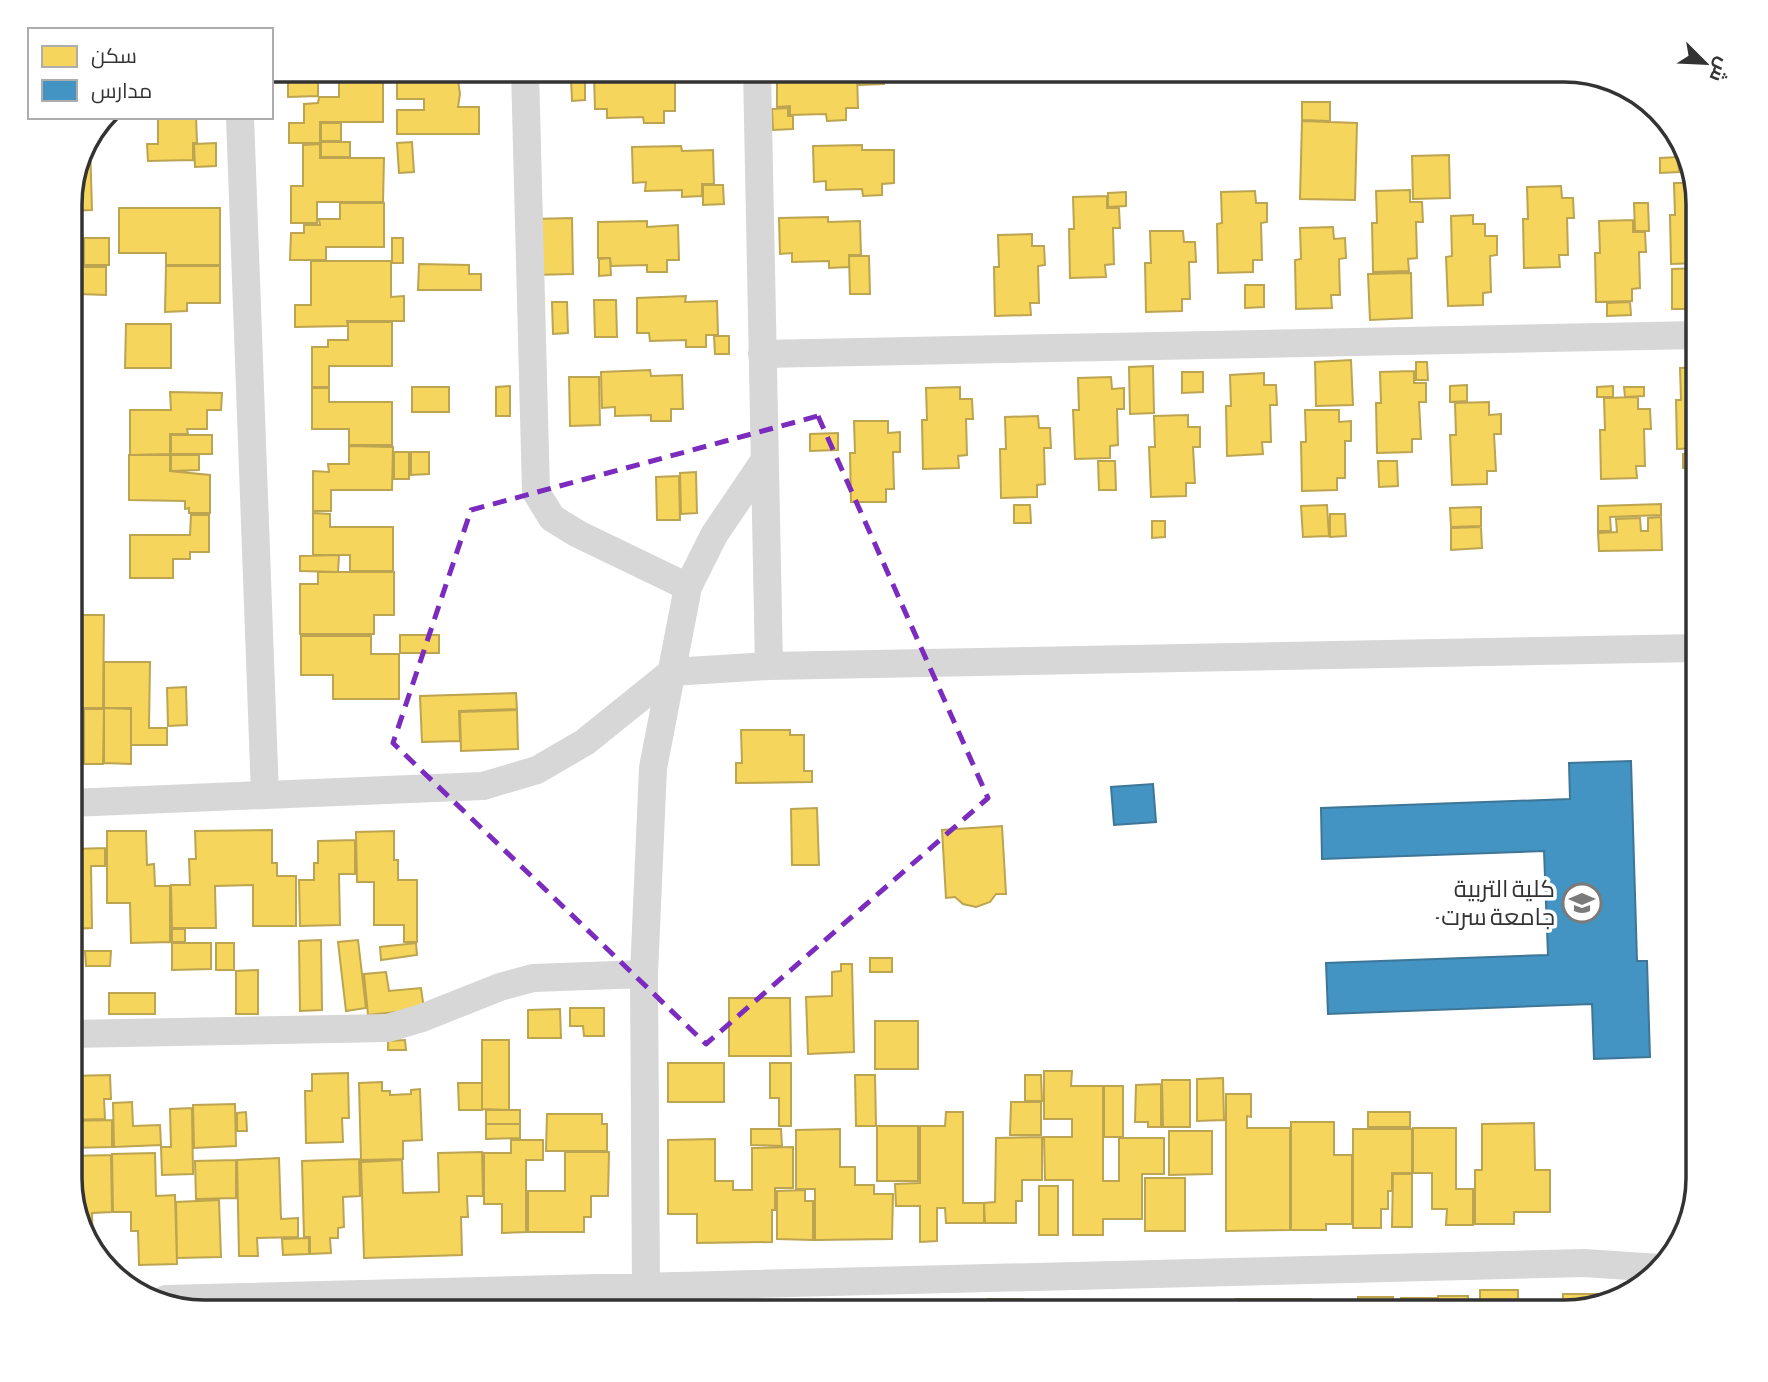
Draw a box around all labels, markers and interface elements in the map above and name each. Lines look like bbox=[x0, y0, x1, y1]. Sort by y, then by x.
legend bbox=[28, 28, 273, 119]
north arrow bbox=[1670, 28, 1740, 98]
text: سكن bbox=[91, 43, 137, 69]
text: ش bbox=[1705, 54, 1736, 86]
text: مدارس bbox=[91, 78, 152, 104]
place label: كلية التربية -جامعة سرت bbox=[1435, 875, 1555, 930]
school or university icon: كلية التربية -جامعة سرت bbox=[1561, 882, 1603, 924]

